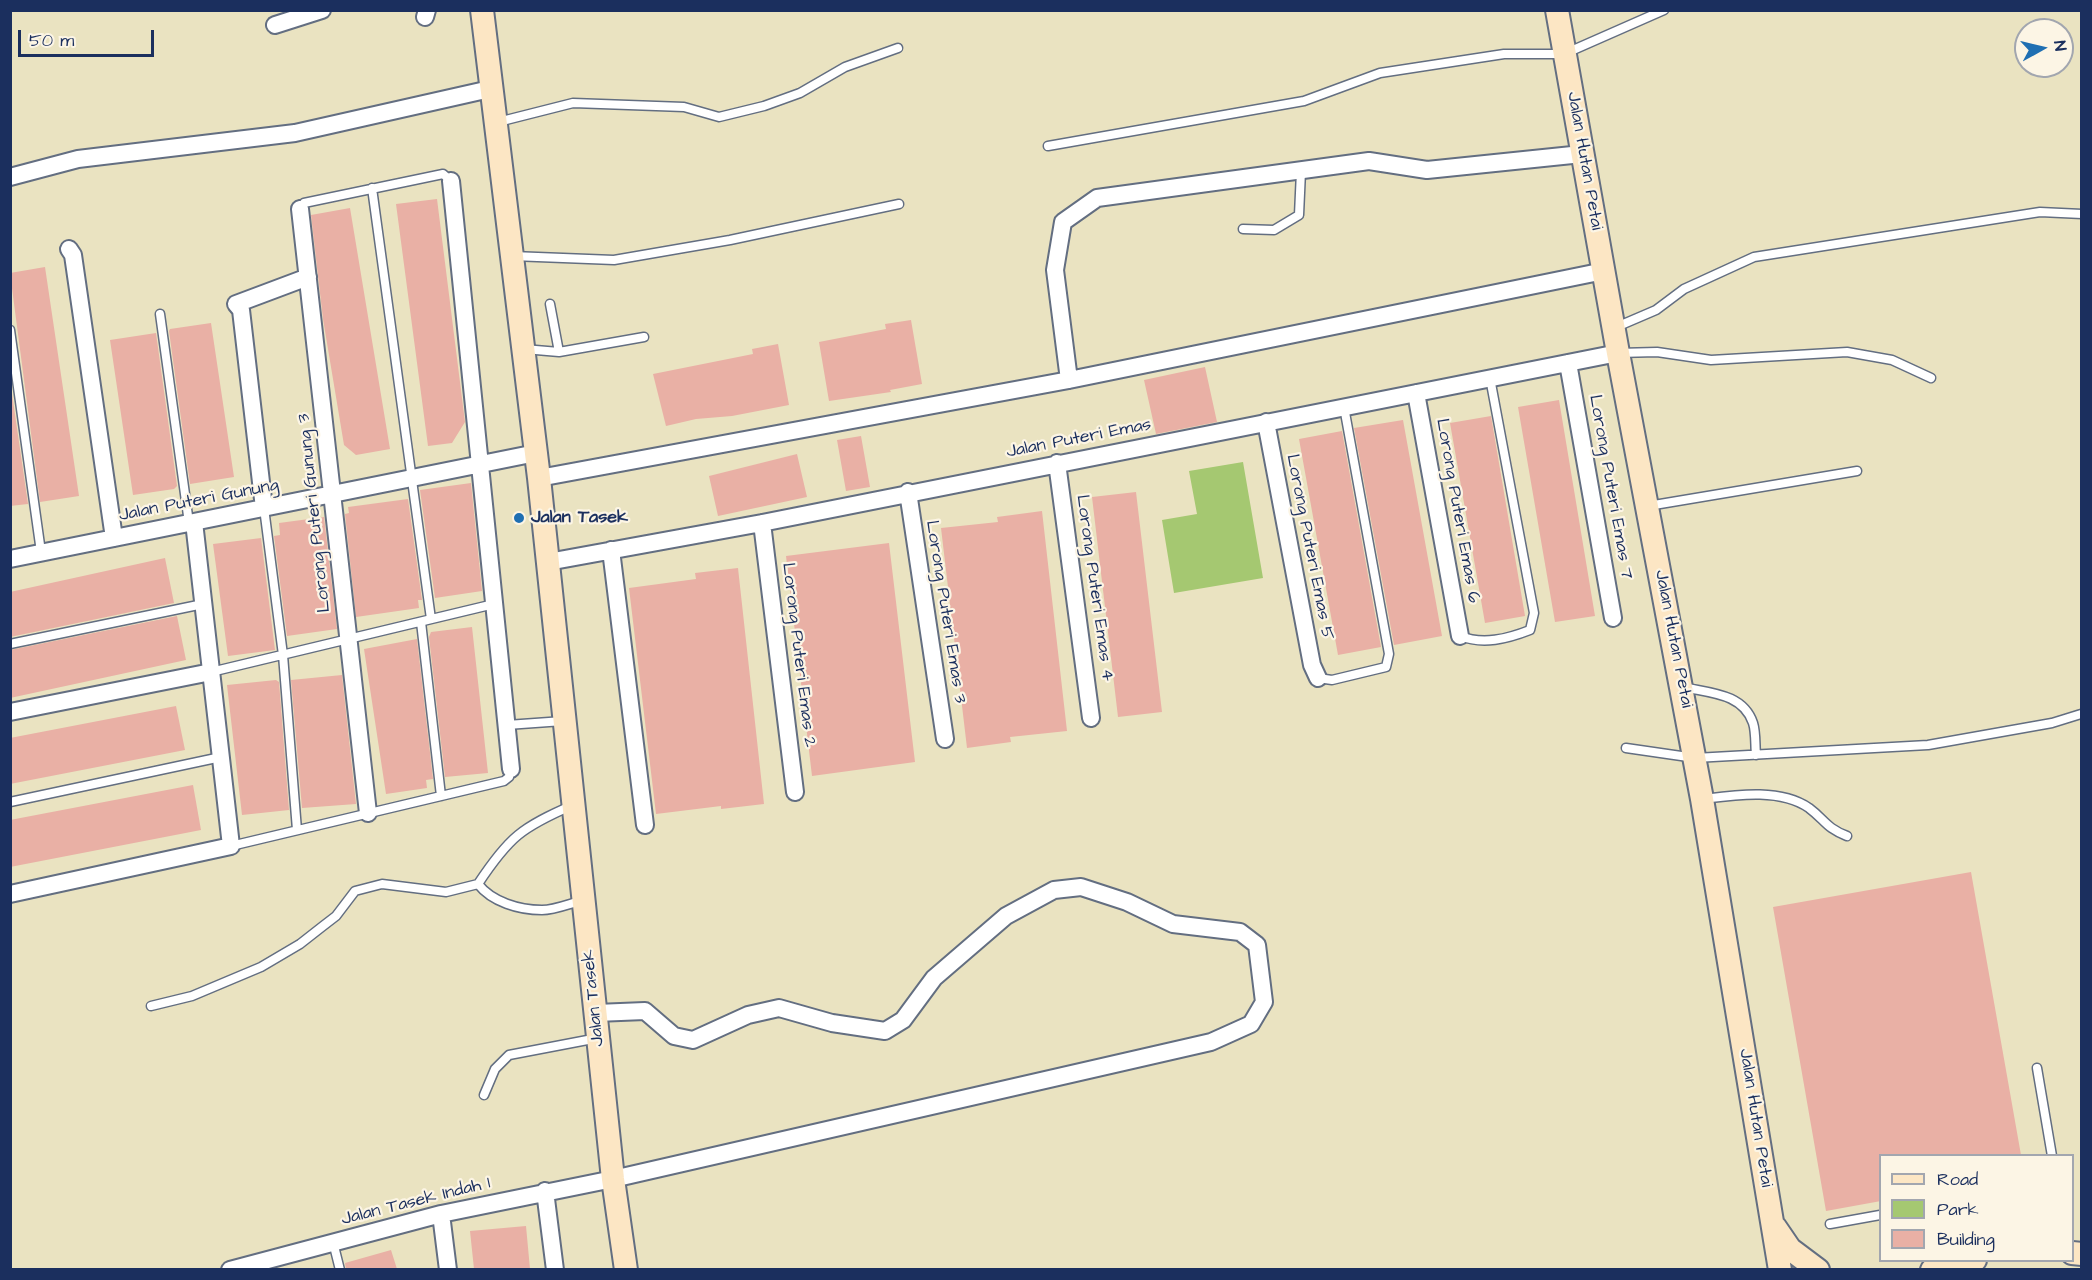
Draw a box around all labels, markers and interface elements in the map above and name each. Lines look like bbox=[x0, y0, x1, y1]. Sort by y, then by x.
scale bar bbox=[21, 18, 158, 56]
north arrow bbox=[2014, 18, 2074, 78]
text: 50 m bbox=[29, 28, 74, 53]
text: N bbox=[2048, 39, 2071, 52]
street label: Jalan Hutan Petai bbox=[1561, 90, 1607, 232]
street label: Lorong Puteri Emas 7 bbox=[1583, 393, 1637, 581]
street label: Lorong Puteri Gunung 3 bbox=[294, 412, 336, 614]
street label: Jalan Puteri Emas bbox=[1005, 414, 1153, 464]
street label: Lorong Puteri Emas 6 bbox=[1430, 417, 1484, 605]
street label: Lorong Puteri Emas 5 bbox=[1280, 452, 1338, 642]
street label: Jalan Puteri Gunung bbox=[117, 475, 281, 527]
street label: Lorong Puteri Emas 4 bbox=[1070, 493, 1118, 683]
place label: Jalan Tasek bbox=[531, 507, 628, 529]
marker: Jalan Tasek bbox=[512, 511, 526, 525]
street label: Lorong Puteri Emas 3 bbox=[920, 519, 970, 705]
street label: Lorong Puteri Emas 2 bbox=[776, 561, 820, 749]
street label: Jalan Hutan Petai bbox=[1649, 568, 1697, 710]
street label: Jalan Tasek bbox=[578, 949, 610, 1047]
street label: Jalan Hutan Petai bbox=[1733, 1047, 1777, 1189]
legend bbox=[1879, 1154, 2074, 1262]
text: Road bbox=[1937, 1167, 1978, 1192]
street label: Jalan Tasek Indah 1 bbox=[339, 1173, 493, 1231]
text: Park bbox=[1937, 1197, 1979, 1222]
text: Building bbox=[1937, 1227, 1995, 1252]

